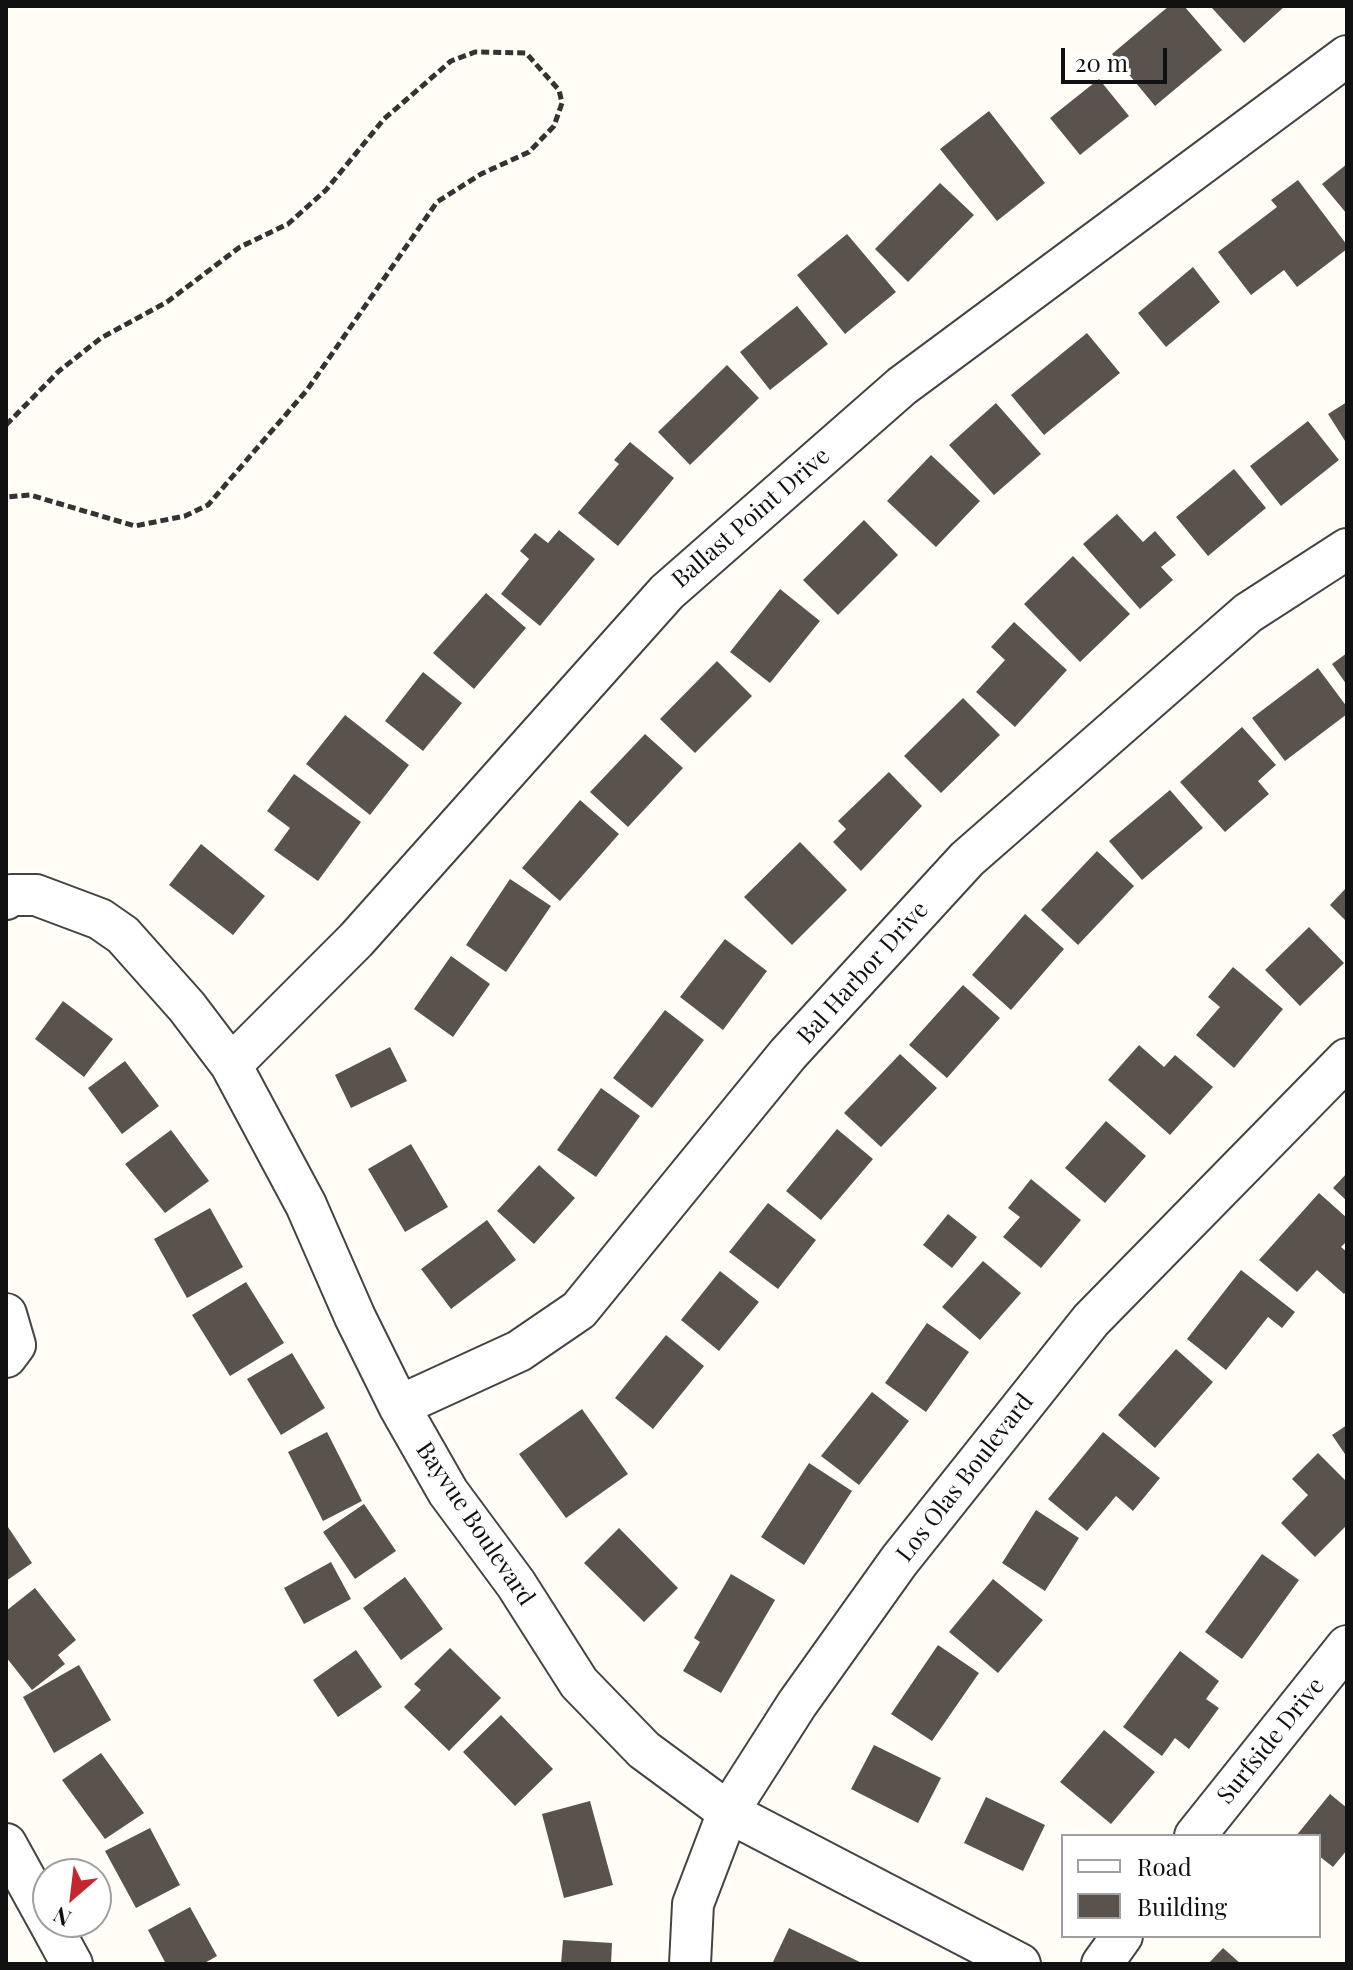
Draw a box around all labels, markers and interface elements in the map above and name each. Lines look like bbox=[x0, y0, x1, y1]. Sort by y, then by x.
scale bar bbox=[1065, 32, 1171, 82]
text: 20 m bbox=[1075, 46, 1128, 78]
street label: Ballast Point Drive bbox=[666, 442, 836, 594]
street label: Bal Harbor Drive bbox=[791, 896, 935, 1050]
street label: Los Olas Boulevard bbox=[890, 1388, 1040, 1568]
street label: Bayvue Boulevard bbox=[410, 1437, 540, 1611]
street label: Surfside Drive bbox=[1211, 1672, 1331, 1810]
legend bbox=[1061, 1834, 1321, 1938]
text: Road bbox=[1137, 1850, 1192, 1882]
north arrow bbox=[32, 1858, 112, 1938]
text: Building bbox=[1137, 1890, 1227, 1922]
text: N bbox=[48, 1900, 76, 1934]

